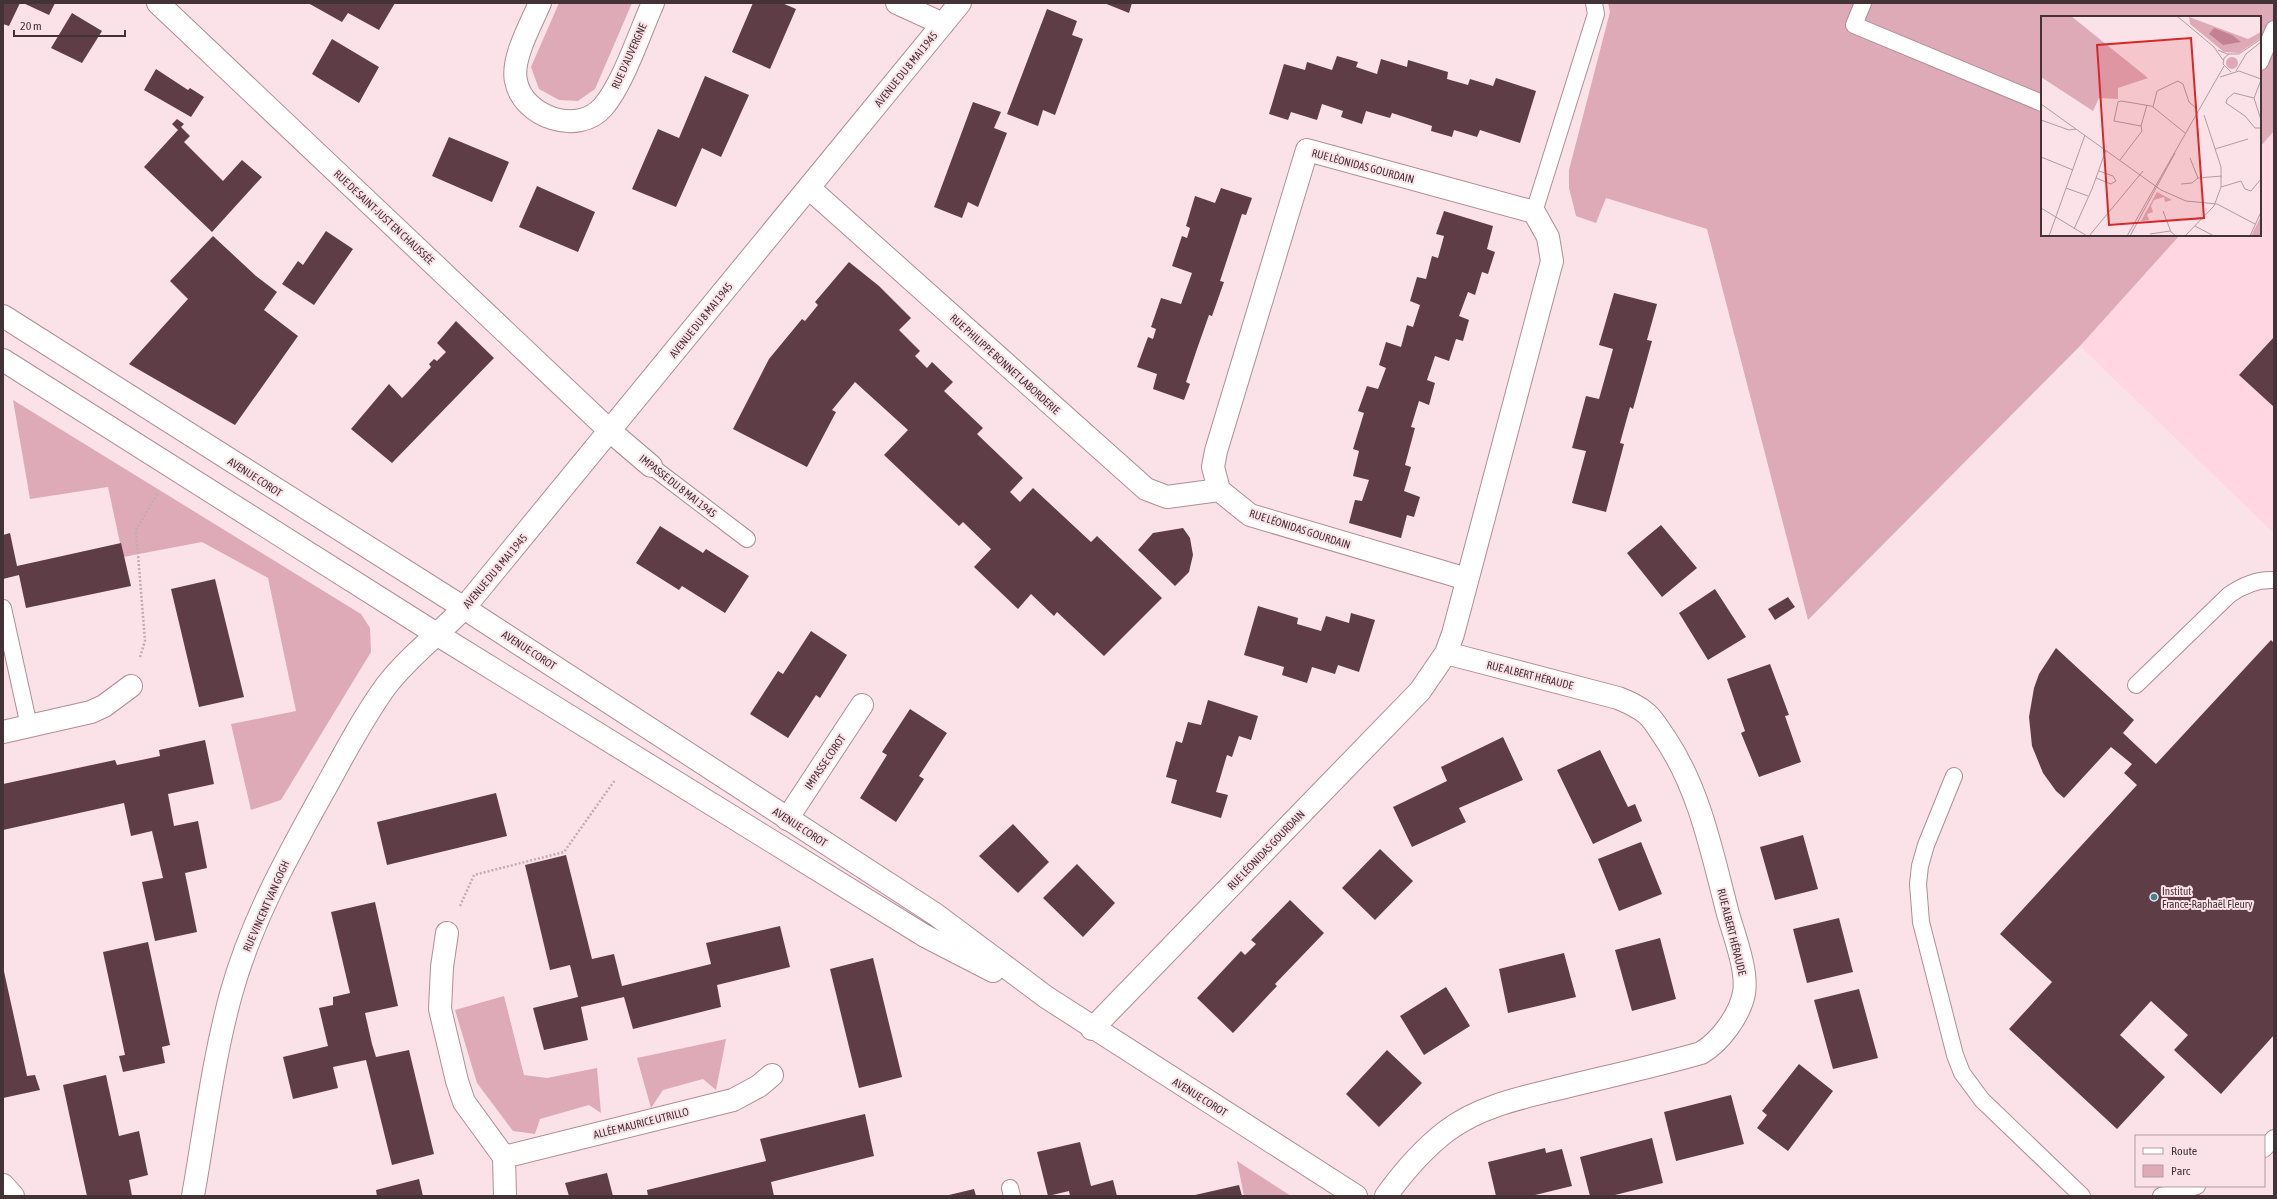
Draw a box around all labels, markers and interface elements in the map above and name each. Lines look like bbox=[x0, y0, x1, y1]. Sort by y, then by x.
scale bar bbox=[14, 12, 125, 38]
inset map bbox=[2041, 16, 2261, 236]
text: 20 m bbox=[20, 19, 42, 33]
street label: RUE D'AUVERGNE bbox=[609, 21, 649, 91]
street label: AVENUE DU 8 MAI 1945 bbox=[872, 29, 940, 109]
street label: RUE LÉONIDAS GOURDAIN bbox=[1310, 147, 1416, 185]
street label: RUE DE SAINT-JUST EN CHAUSSÉE bbox=[332, 167, 437, 267]
street label: AVENUE DU 8 MAI 1945 bbox=[667, 280, 735, 360]
street label: RUE PHILIPPE BONNET LABORDERIE bbox=[948, 312, 1062, 417]
street label: IMPASSE DU 8 MAI 1945 bbox=[637, 452, 719, 520]
street label: AVENUE COROT bbox=[226, 455, 284, 499]
street label: RUE LÉONIDAS GOURDAIN bbox=[1248, 507, 1352, 551]
street label: AVENUE DU 8 MAI 1945 bbox=[461, 532, 529, 610]
street label: AVENUE COROT bbox=[500, 628, 558, 672]
street label: RUE ALBERT HÉRAUDE bbox=[1485, 658, 1575, 692]
street label: IMPASSE COROT bbox=[802, 732, 848, 792]
street label: AVENUE COROT bbox=[771, 805, 829, 849]
street label: RUE LÉONIDAS GOURDAIN bbox=[1225, 808, 1307, 892]
street label: RUE VINCENT VAN GOGH bbox=[241, 859, 291, 953]
place label: Institut France-Raphaël Fleury bbox=[2162, 885, 2253, 910]
street label: RUE ALBERT HÉRAUDE bbox=[1715, 887, 1749, 977]
marker: Institut France-Raphaël Fleury bbox=[2149, 892, 2159, 902]
street label: AVENUE COROT bbox=[1171, 1075, 1230, 1119]
street label: ALLÉE MAURICE UTRILLO bbox=[592, 1105, 690, 1141]
legend bbox=[2135, 1135, 2265, 1187]
text: Route bbox=[2171, 1144, 2197, 1158]
text: Parc bbox=[2171, 1164, 2191, 1178]

